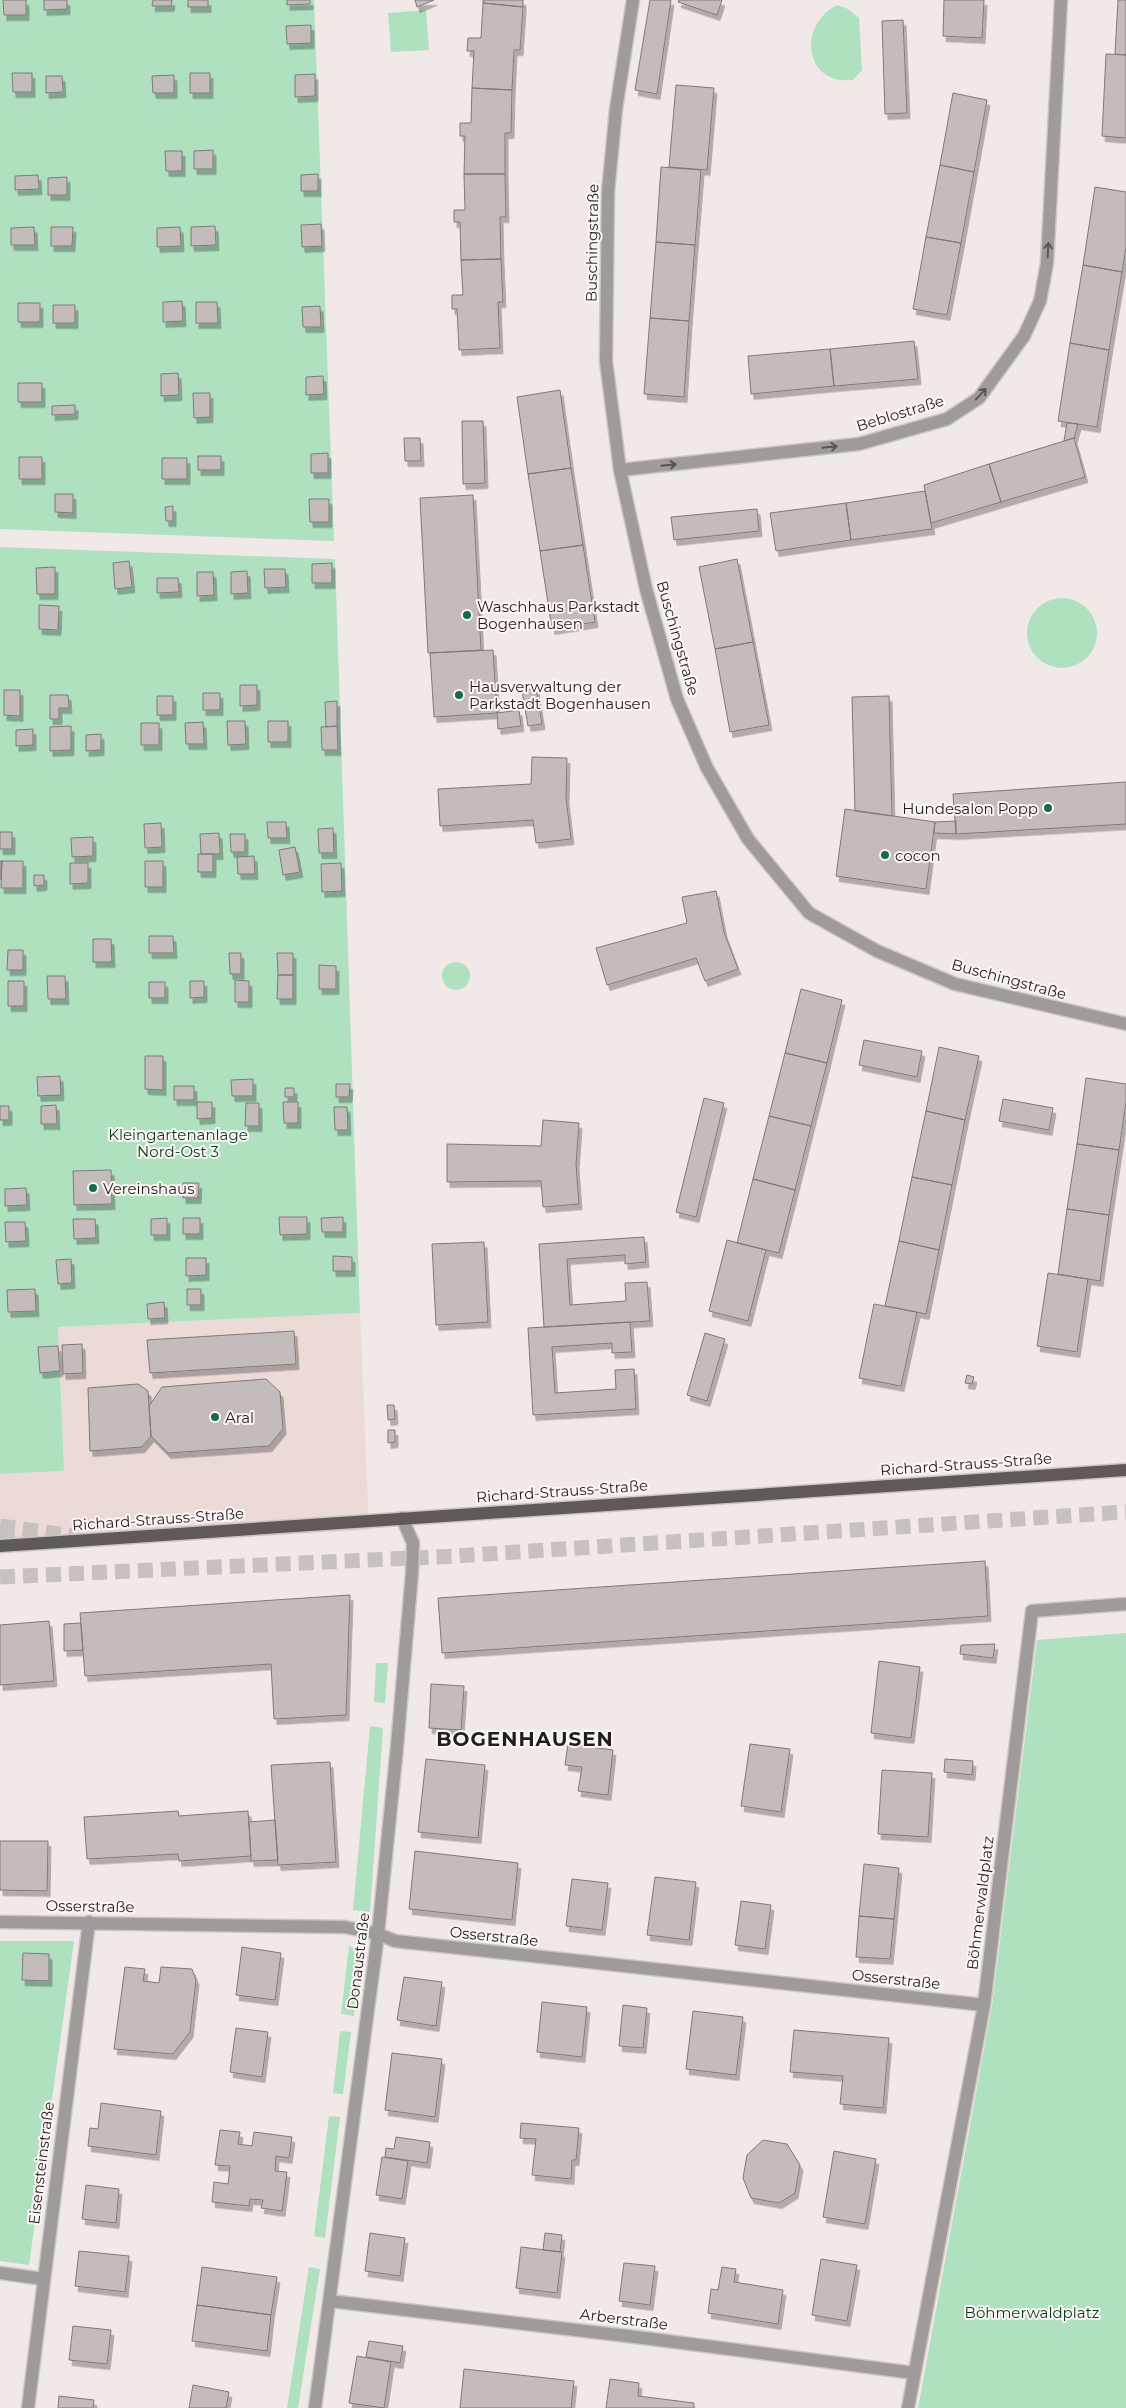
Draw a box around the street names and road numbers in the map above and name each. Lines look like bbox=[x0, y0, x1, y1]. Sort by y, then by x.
street label: Buschingstraße bbox=[581, 184, 603, 302]
street label: Beblostraße bbox=[854, 391, 946, 435]
street label: Buschingstraße bbox=[653, 578, 703, 698]
street label: Buschingstraße bbox=[949, 955, 1069, 1003]
street label: Richard-Strauss-Straße bbox=[880, 1449, 1052, 1479]
street label: Richard-Strauss-Straße bbox=[476, 1476, 648, 1506]
street label: Richard-Strauss-Straße bbox=[72, 1504, 244, 1534]
street label: Böhmerwaldplatz bbox=[962, 1835, 998, 1971]
street label: Osserstraße bbox=[45, 1896, 135, 1916]
street label: Donaustraße bbox=[343, 1911, 373, 2011]
street label: Osserstraße bbox=[449, 1922, 539, 1950]
street label: Osserstraße bbox=[851, 1965, 941, 1993]
street label: Eisensteinstraße bbox=[24, 2100, 58, 2226]
street label: Arberstraße bbox=[579, 2304, 669, 2334]

